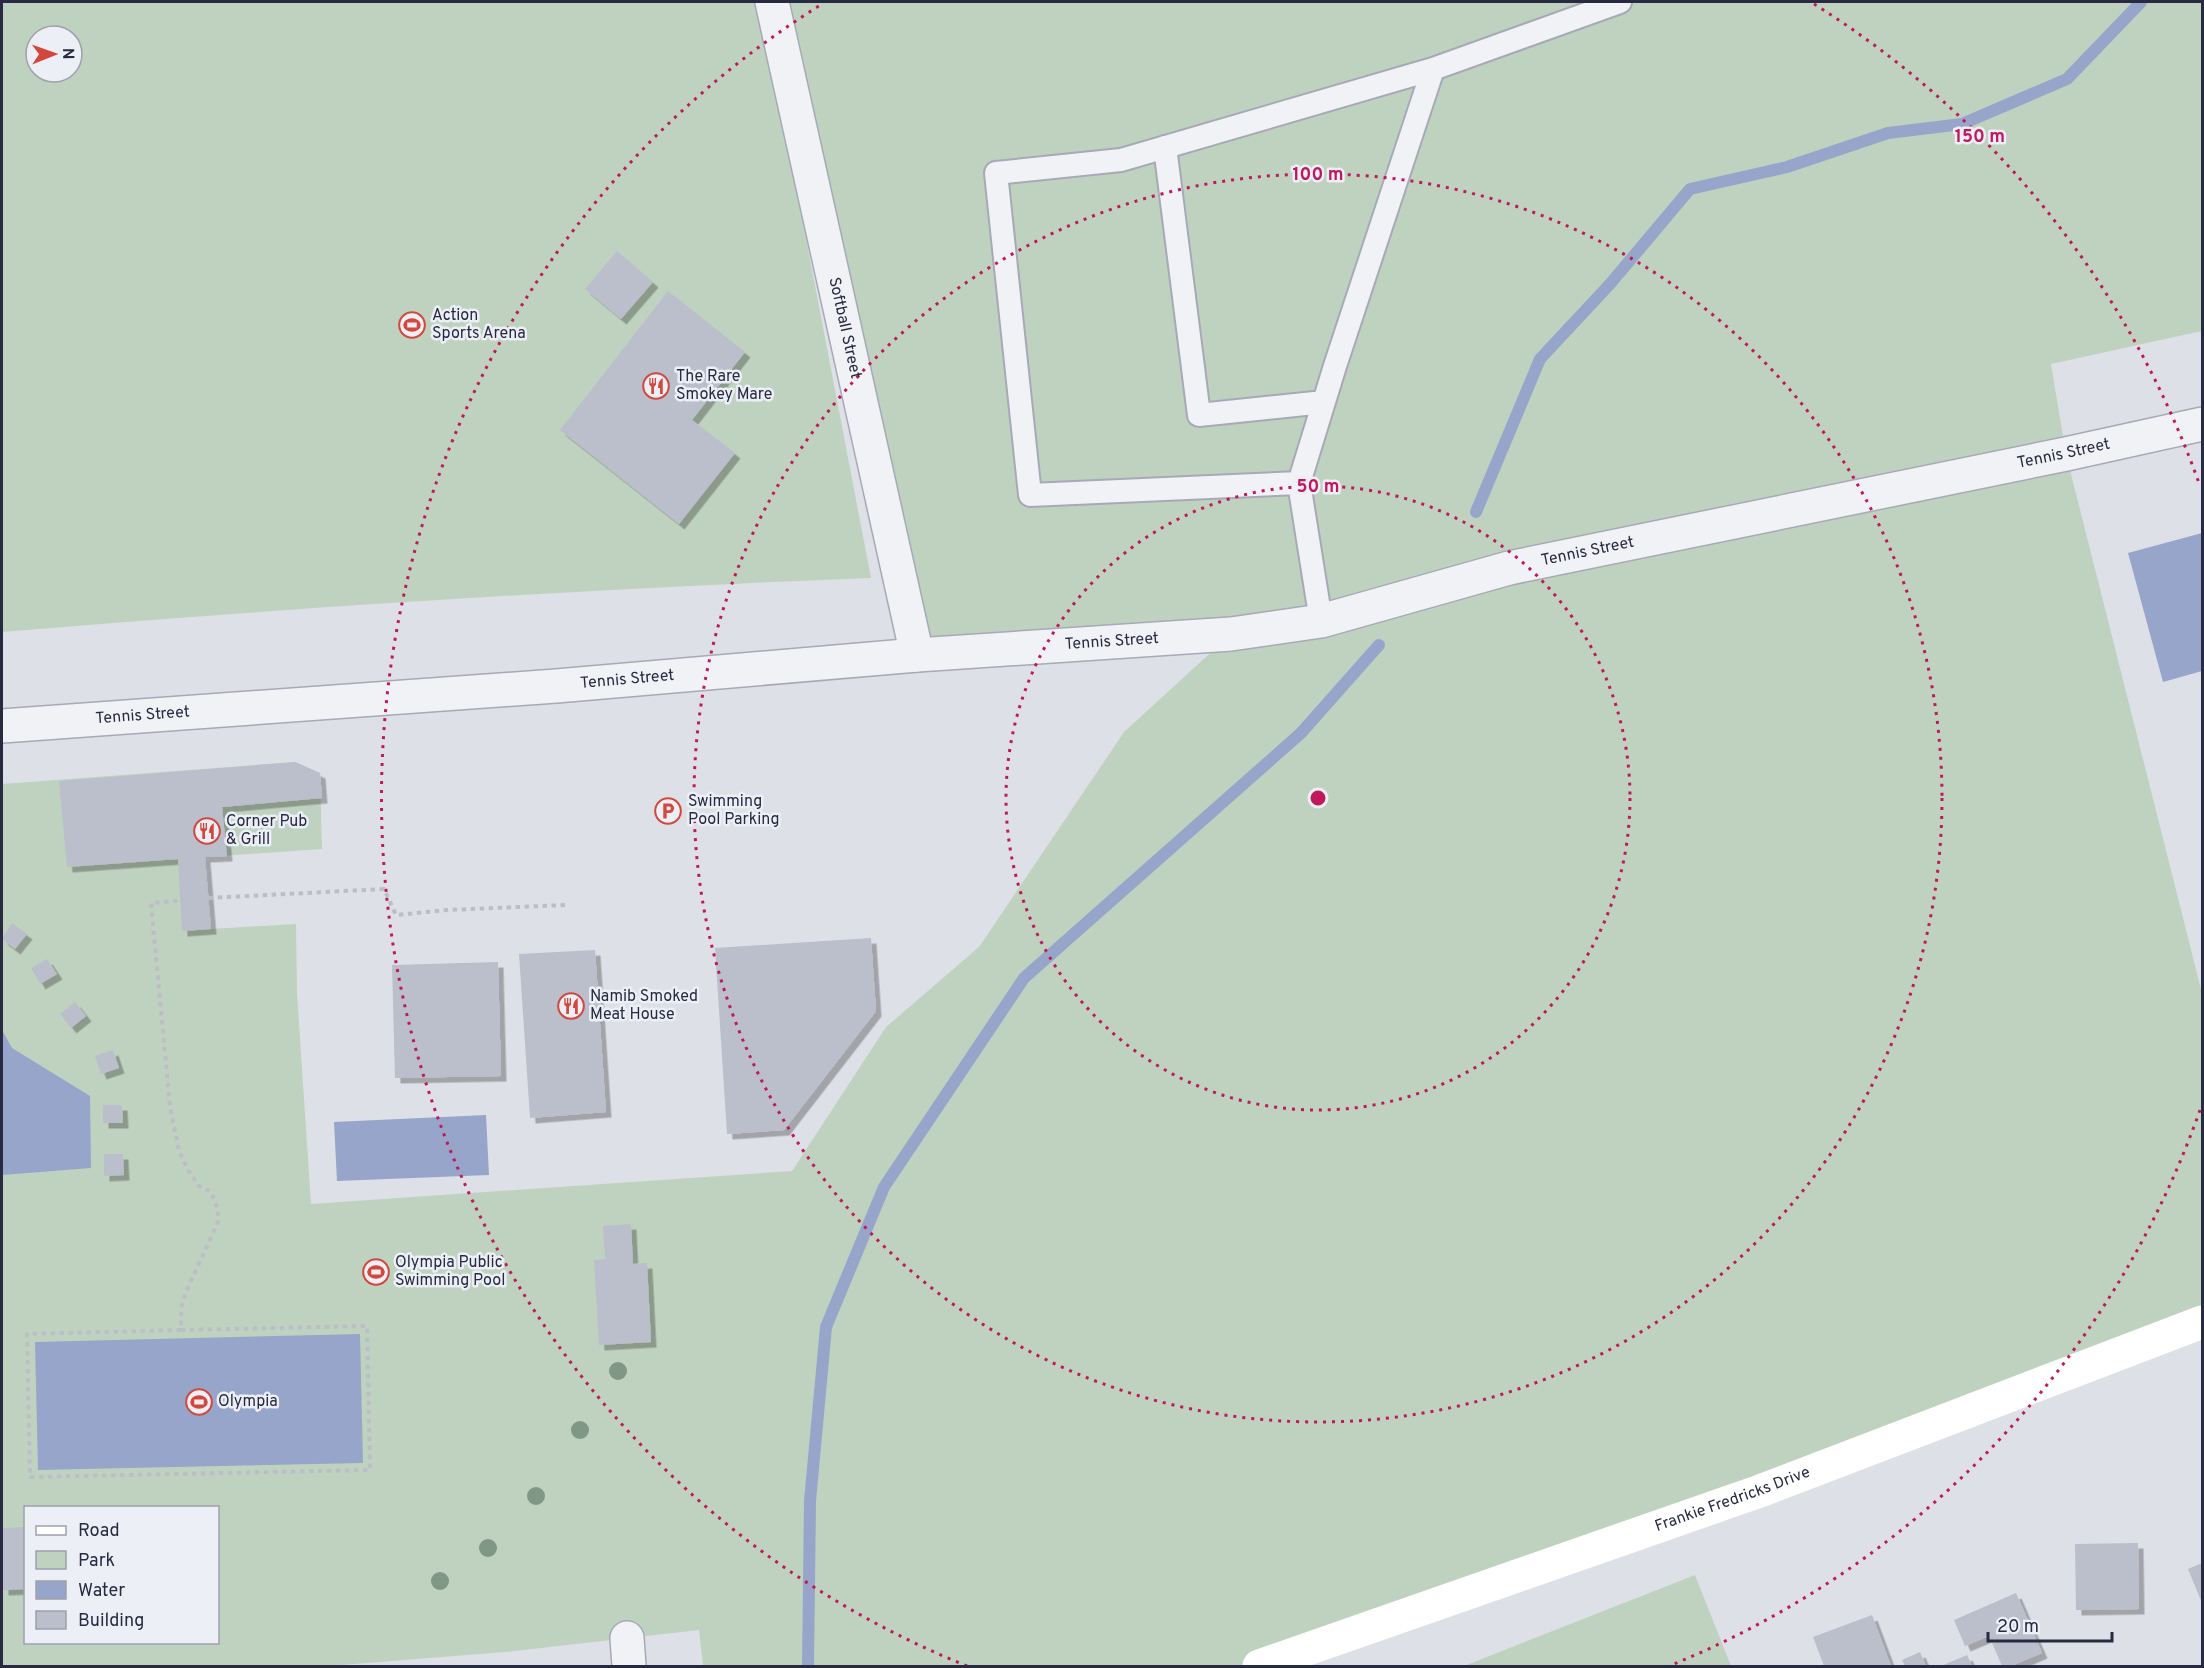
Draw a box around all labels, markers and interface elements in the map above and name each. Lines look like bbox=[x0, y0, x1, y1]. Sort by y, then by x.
north arrow bbox=[24, 24, 84, 84]
text: N bbox=[57, 48, 77, 60]
text: 150 m bbox=[1955, 126, 2005, 149]
text: 100 m bbox=[1292, 164, 1344, 187]
street label: Softball Street bbox=[823, 276, 865, 381]
place label: Action Sports Arena bbox=[432, 306, 526, 344]
sports icon: Action Sports Arena bbox=[397, 310, 427, 340]
place label: The Rare Smokey Mare bbox=[676, 367, 772, 405]
restaurant icon: The Rare Smokey Mare bbox=[641, 371, 671, 401]
street label: Tennis Street bbox=[2016, 435, 2112, 474]
text: 50 m bbox=[1296, 476, 1340, 499]
street label: Tennis Street bbox=[1539, 533, 1636, 571]
street label: Tennis Street bbox=[1064, 629, 1160, 655]
street label: Tennis Street bbox=[579, 666, 675, 694]
street label: Tennis Street bbox=[95, 702, 190, 729]
centre of rings bbox=[1308, 788, 1328, 808]
place label: Swimming Pool Parking bbox=[688, 792, 780, 830]
parking icon: Swimming Pool Parking bbox=[653, 796, 683, 826]
place label: Corner Pub & Grill bbox=[226, 812, 307, 850]
restaurant icon: Corner Pub & Grill bbox=[192, 816, 222, 846]
place label: Namib Smoked Meat House bbox=[590, 987, 698, 1025]
restaurant icon: Namib Smoked Meat House bbox=[556, 991, 586, 1021]
place label: Olympia Public Swimming Pool bbox=[395, 1253, 505, 1291]
sports icon: Olympia Public Swimming Pool bbox=[361, 1257, 391, 1287]
sports icon: Olympia bbox=[184, 1387, 214, 1417]
place label: Olympia bbox=[218, 1392, 278, 1412]
street label: Frankie Fredricks Drive bbox=[1652, 1463, 1813, 1537]
legend bbox=[24, 1506, 219, 1644]
text: Road bbox=[78, 1520, 120, 1543]
text: Park bbox=[78, 1550, 115, 1573]
text: Water bbox=[78, 1580, 125, 1603]
scale bar bbox=[1988, 1605, 2112, 1643]
text: Building bbox=[78, 1610, 144, 1633]
text: 20 m bbox=[1997, 1616, 2039, 1639]

